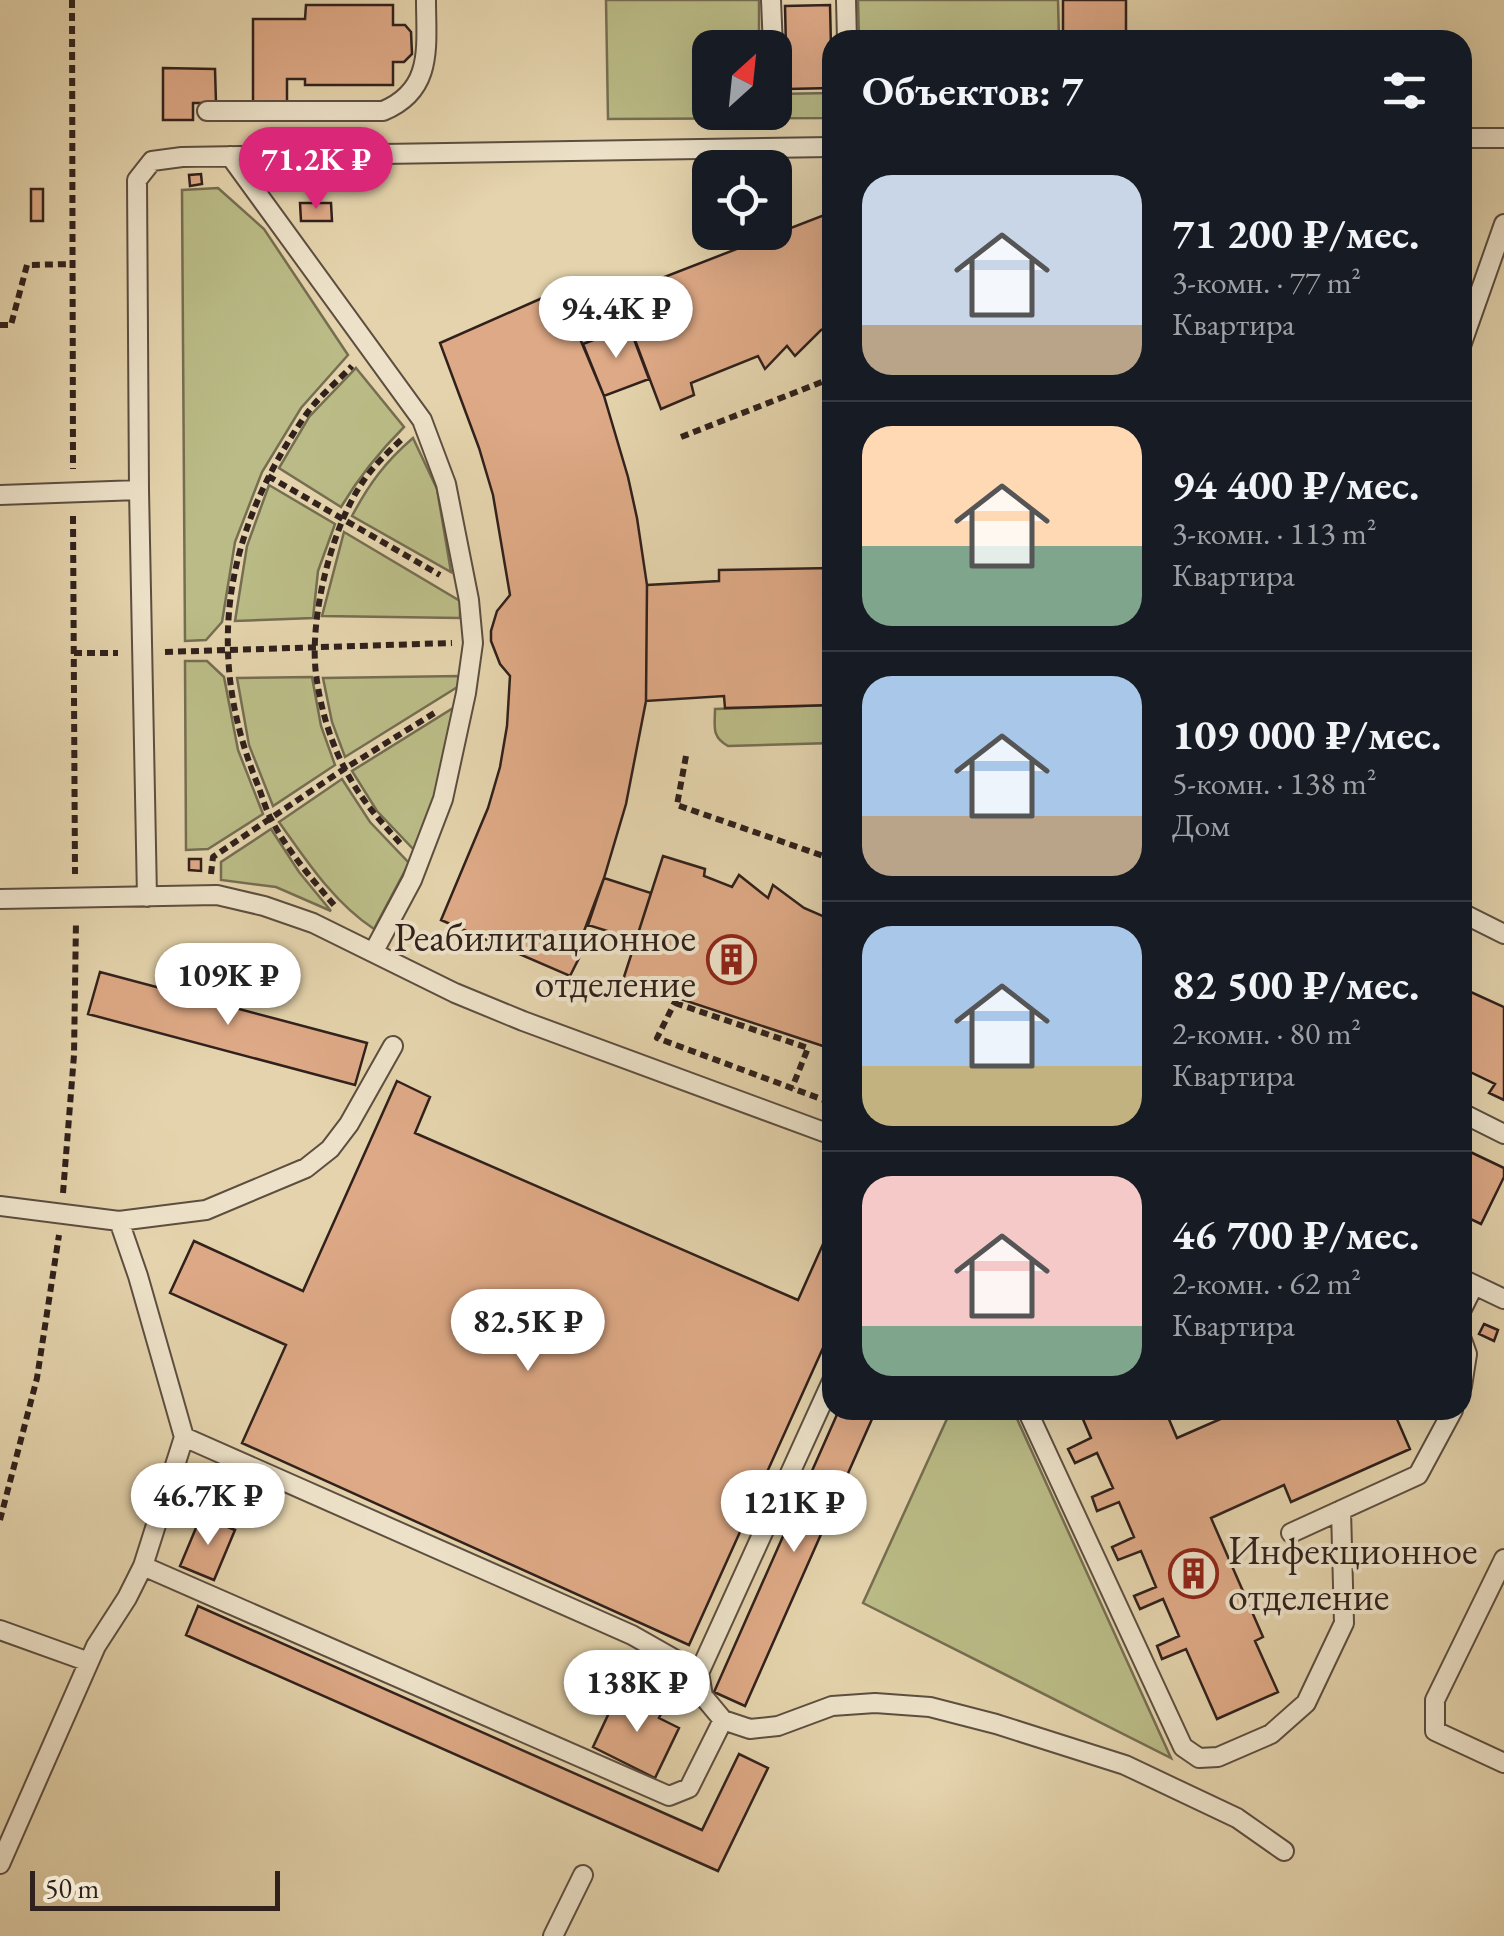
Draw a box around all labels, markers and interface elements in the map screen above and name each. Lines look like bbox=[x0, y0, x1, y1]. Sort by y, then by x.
north arrow bbox=[692, 30, 792, 130]
map controls bbox=[692, 30, 792, 250]
text: Объектов: 7 bbox=[862, 63, 1083, 118]
icon: filters bbox=[1377, 63, 1432, 118]
pin: 71.2K ₽ bbox=[224, 127, 408, 212]
text: 71.2K ₽ bbox=[261, 138, 371, 180]
button: locate bbox=[692, 150, 792, 250]
text: 71 200 ₽/мес. bbox=[1172, 206, 1419, 261]
icon: home bbox=[942, 215, 1062, 335]
text: 3-комн. · 77 m² bbox=[1172, 261, 1361, 303]
pin: 94.4K ₽ bbox=[524, 276, 708, 361]
text: 94.4K ₽ bbox=[561, 287, 671, 329]
text: Квартира bbox=[1172, 303, 1295, 345]
text: 94 400 ₽/мес. bbox=[1172, 457, 1419, 512]
icon: home bbox=[942, 466, 1062, 586]
text: 3-комн. · 113 m² bbox=[1172, 512, 1377, 554]
text: Квартира bbox=[1172, 554, 1295, 596]
text: 109 000 ₽/мес. bbox=[1172, 707, 1441, 762]
icon: home bbox=[942, 716, 1062, 836]
text: 5-комн. · 138 m² bbox=[1172, 762, 1377, 804]
text: Дом bbox=[1172, 804, 1230, 846]
place label: Реабилитационное отделение bbox=[394, 911, 696, 1009]
building icon: Реабилитационное отделение bbox=[705, 934, 757, 986]
pin: 109K ₽ bbox=[147, 943, 309, 1028]
text: 109K ₽ bbox=[177, 954, 279, 996]
text: 82 500 ₽/мес. bbox=[1172, 957, 1419, 1012]
icon: home bbox=[942, 966, 1062, 1086]
text: 2-комн. · 80 m² bbox=[1172, 1012, 1361, 1054]
text: Квартира bbox=[1172, 1054, 1295, 1096]
text: 46 700 ₽/мес. bbox=[1172, 1207, 1419, 1262]
icon: home bbox=[942, 1216, 1062, 1336]
text: 2-комн. · 62 m² bbox=[1172, 1262, 1361, 1304]
pin: 82.5K ₽ bbox=[436, 1289, 620, 1374]
text: 82.5K ₽ bbox=[473, 1300, 583, 1342]
text: Квартира bbox=[1172, 1304, 1295, 1346]
pin: 46.7K ₽ bbox=[116, 1463, 300, 1548]
pin: 121K ₽ bbox=[713, 1470, 875, 1555]
text: 46.7K ₽ bbox=[153, 1474, 263, 1516]
text: 121K ₽ bbox=[743, 1481, 845, 1523]
place label: Инфекционное отделение bbox=[1228, 1524, 1478, 1622]
building icon: Инфекционное отделение bbox=[1167, 1547, 1219, 1599]
pin: 138K ₽ bbox=[556, 1650, 718, 1735]
text: 138K ₽ bbox=[586, 1661, 688, 1703]
scale bar bbox=[30, 1866, 280, 1910]
text: 50 m bbox=[45, 1870, 99, 1906]

